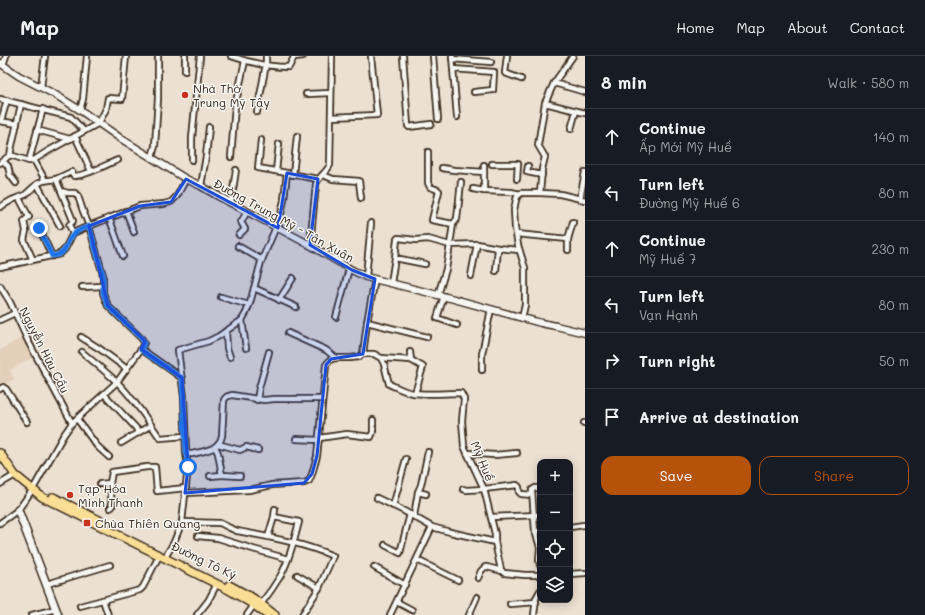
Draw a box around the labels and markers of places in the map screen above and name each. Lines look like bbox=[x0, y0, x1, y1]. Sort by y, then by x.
place label: Nhà Thờ Trung Mỹ Tây bbox=[193, 80, 270, 110]
marker: Nhà Thờ Trung Mỹ Tây bbox=[180, 90, 190, 100]
place label: Tạp Hóa Minh Thanh bbox=[78, 480, 143, 510]
marker: Tạp Hóa Minh Thanh bbox=[65, 490, 75, 500]
place label: Chùa Thiên Quang bbox=[95, 515, 200, 531]
marker: Chùa Thiên Quang bbox=[82, 518, 92, 528]

